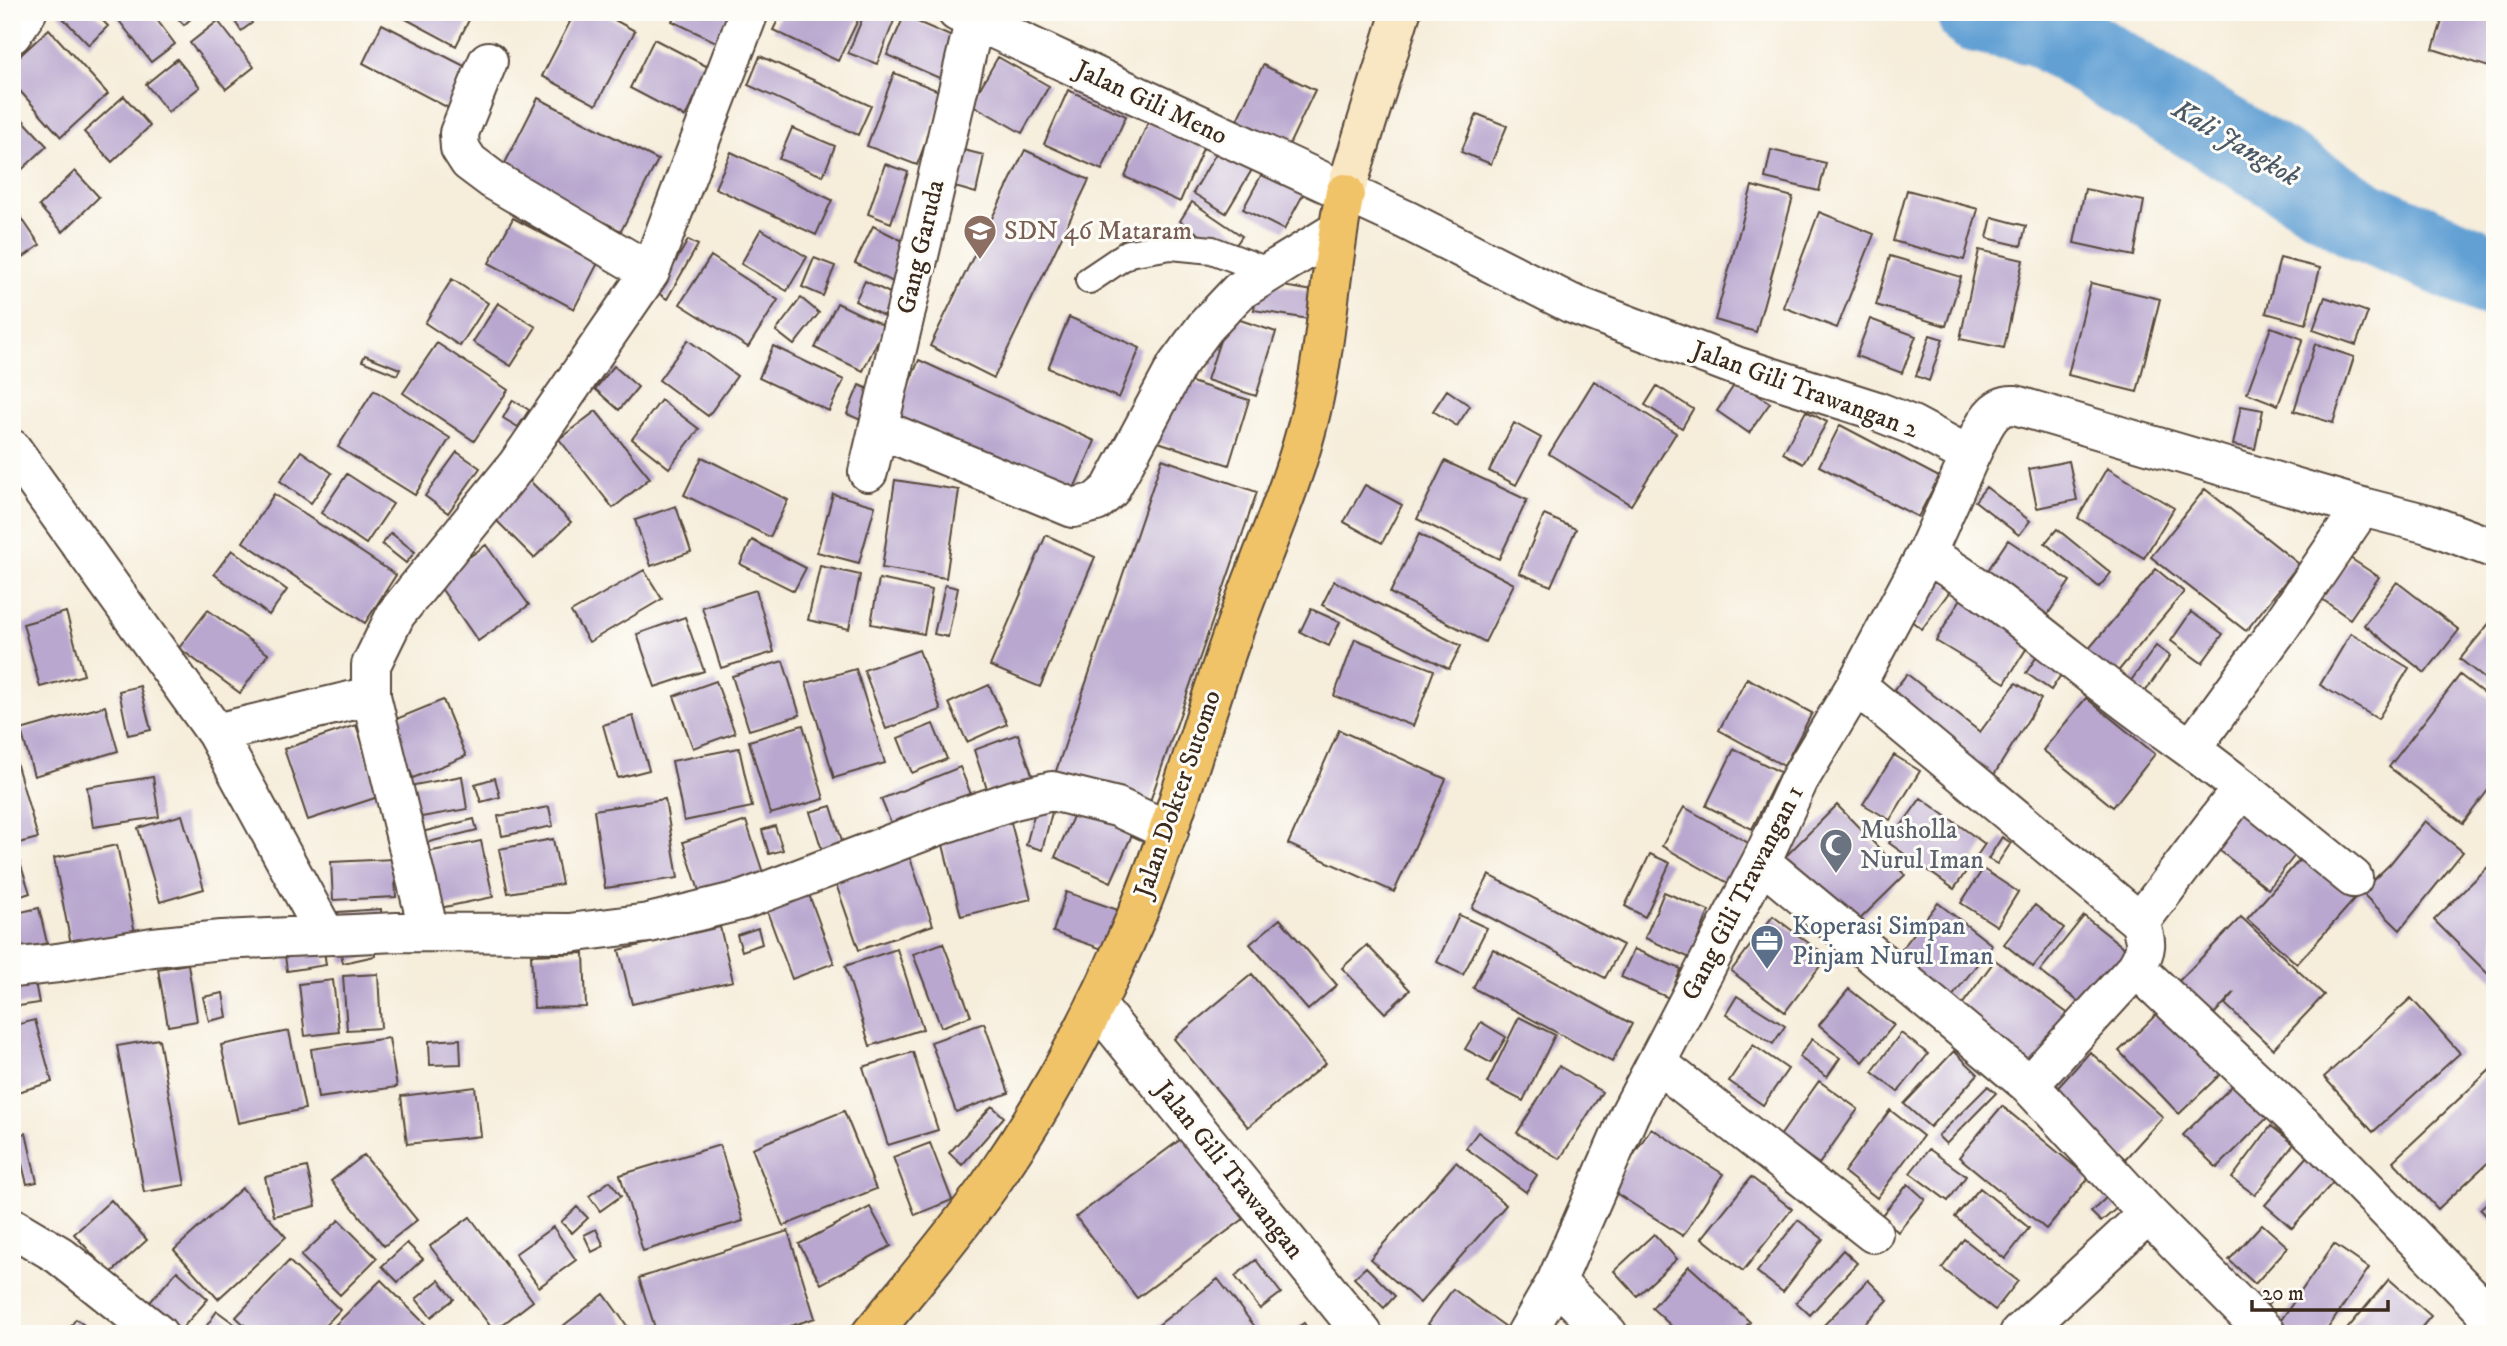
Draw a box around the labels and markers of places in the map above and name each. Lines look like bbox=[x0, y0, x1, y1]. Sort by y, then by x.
school or university icon: SDN 46 Mataram bbox=[961, 212, 999, 261]
place label: SDN 46 Mataram bbox=[1004, 215, 1192, 248]
place label: Musholla Nurul Iman bbox=[1860, 814, 1984, 877]
mosque icon: Musholla Nurul Iman bbox=[1817, 826, 1855, 875]
place label: Koperasi Simpan Pinjam Nurul Iman bbox=[1792, 910, 1994, 973]
office icon: Koperasi Simpan Pinjam Nurul Iman bbox=[1748, 922, 1786, 971]

